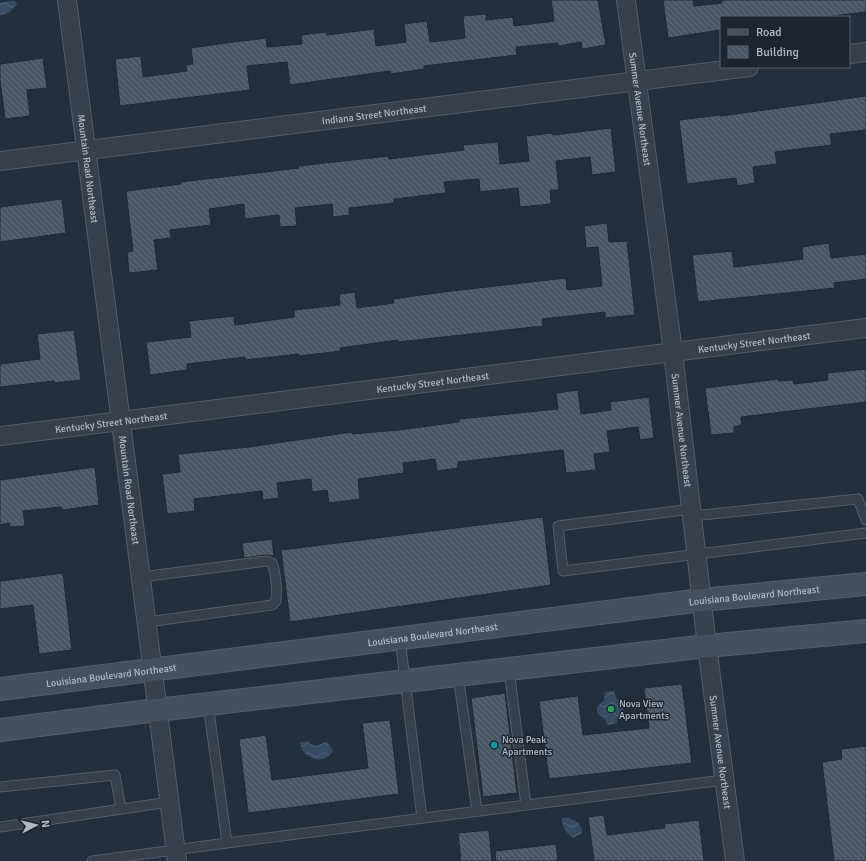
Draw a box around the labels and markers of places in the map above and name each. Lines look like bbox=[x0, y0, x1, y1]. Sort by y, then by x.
place label: Nova View Apartments bbox=[619, 698, 670, 722]
marker: Nova View Apartments bbox=[606, 704, 616, 714]
place label: Nova Peak Apartments bbox=[502, 734, 553, 758]
marker: Nova Peak Apartments bbox=[489, 740, 499, 750]

